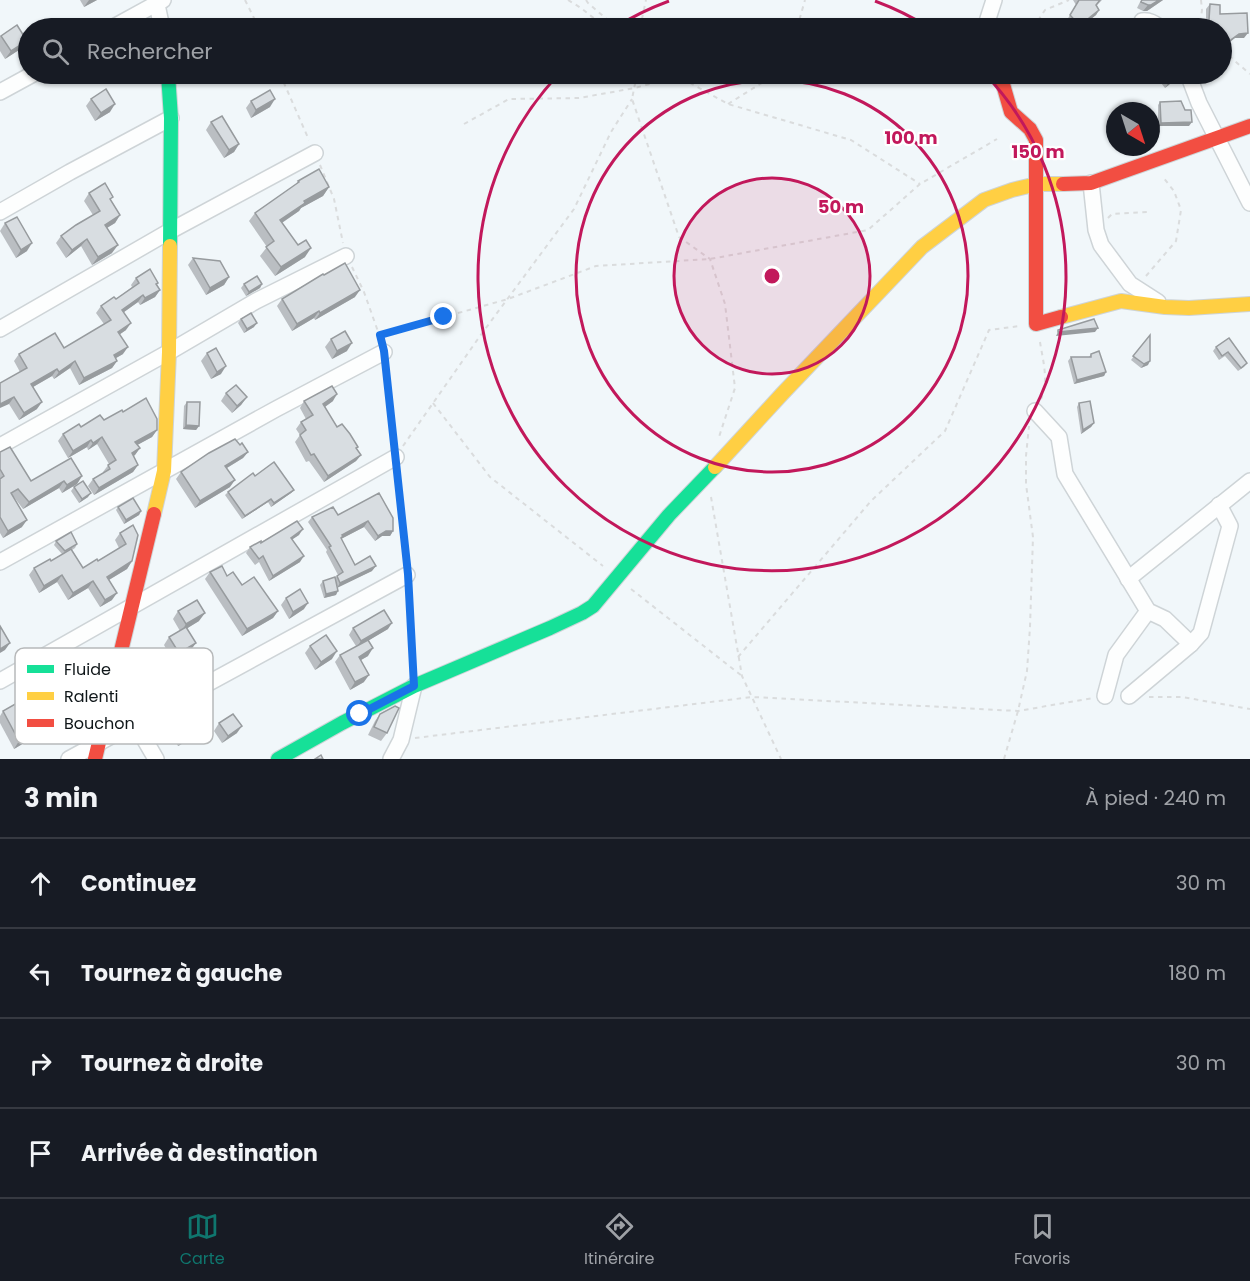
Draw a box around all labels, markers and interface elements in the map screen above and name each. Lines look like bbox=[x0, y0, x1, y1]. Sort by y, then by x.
search box bbox=[18, 18, 1232, 84]
icon: search bbox=[39, 35, 72, 68]
text: Rechercher bbox=[87, 36, 213, 67]
north arrow bbox=[1106, 102, 1160, 156]
text: 100 m bbox=[884, 125, 938, 150]
text: 150 m bbox=[1011, 139, 1065, 164]
text: 50 m bbox=[818, 194, 864, 219]
centre of rings bbox=[762, 266, 782, 286]
route end bbox=[430, 303, 456, 329]
legend bbox=[15, 648, 213, 744]
text: Fluide bbox=[64, 658, 111, 681]
text: Ralenti bbox=[64, 685, 118, 708]
route start bbox=[346, 700, 372, 726]
text: Bouchon bbox=[64, 712, 135, 735]
text: 3 min bbox=[24, 780, 98, 816]
text: À pied · 240 m bbox=[1085, 784, 1226, 812]
icon: ahead bbox=[24, 867, 57, 900]
text: Continuez bbox=[81, 868, 196, 899]
text: 30 m bbox=[1176, 869, 1226, 897]
icon: left bbox=[24, 957, 57, 990]
text: Tournez à gauche bbox=[81, 958, 282, 989]
text: 180 m bbox=[1168, 959, 1226, 987]
icon: right bbox=[24, 1047, 57, 1080]
text: Tournez à droite bbox=[81, 1048, 263, 1079]
text: 30 m bbox=[1176, 1049, 1226, 1077]
icon: arrive bbox=[24, 1137, 57, 1170]
text: Arrivée à destination bbox=[81, 1138, 318, 1169]
tab: Carte bbox=[180, 1210, 225, 1271]
tab: Itinéraire bbox=[584, 1210, 654, 1271]
tab: Favoris bbox=[1014, 1210, 1070, 1271]

